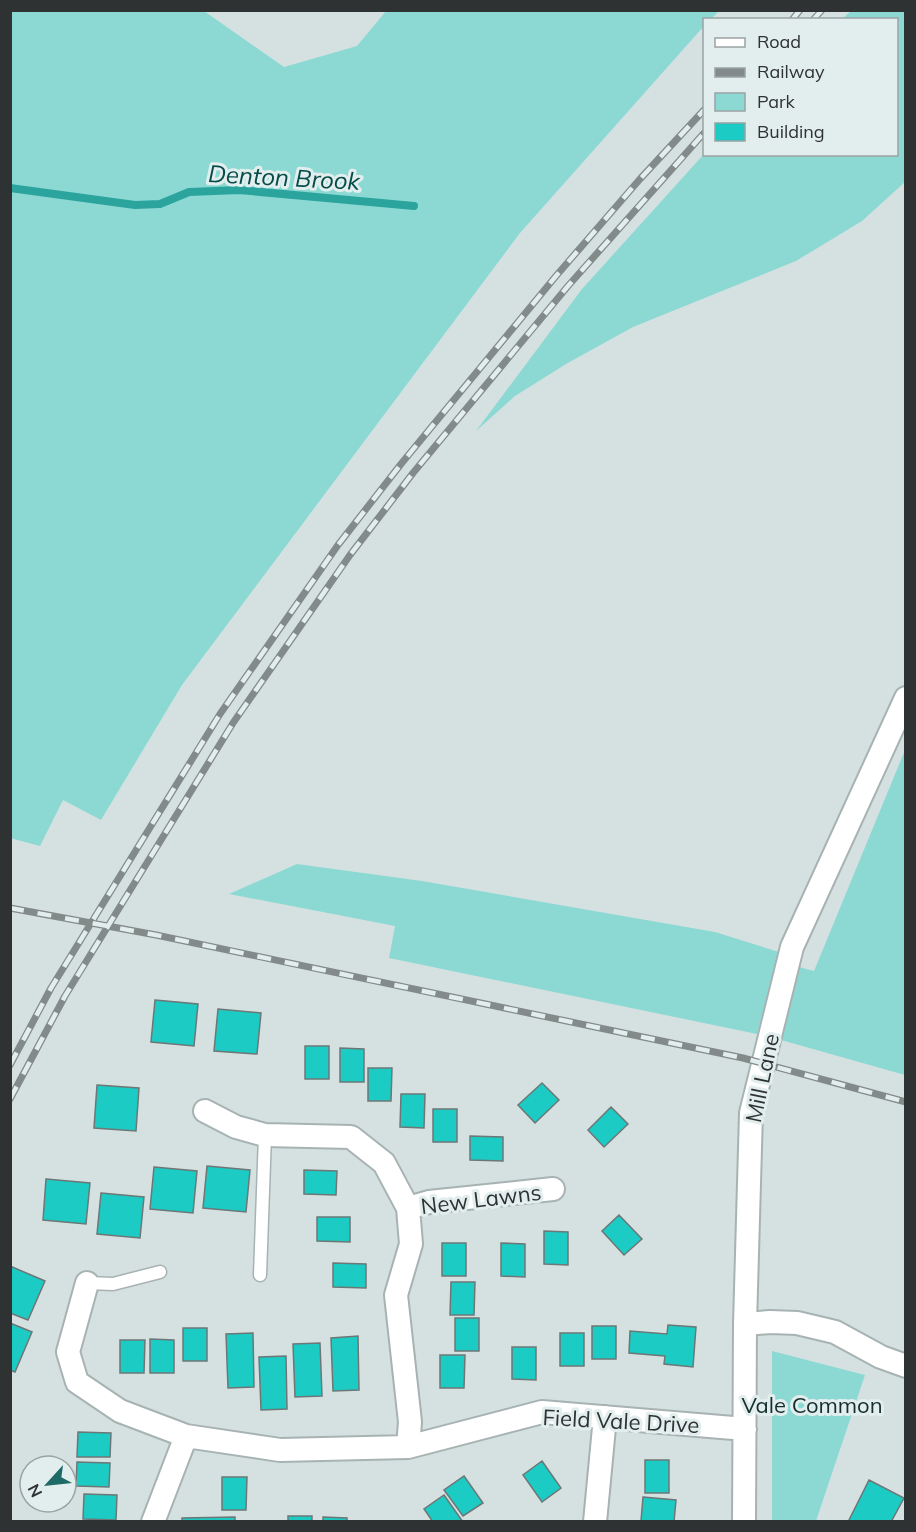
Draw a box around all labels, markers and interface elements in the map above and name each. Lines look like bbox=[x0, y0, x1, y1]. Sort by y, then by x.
legend bbox=[703, 18, 898, 156]
text: Road bbox=[757, 30, 801, 53]
text: Railway bbox=[757, 60, 825, 83]
text: Park bbox=[757, 90, 796, 113]
text: Building bbox=[757, 120, 825, 143]
water label: Denton Brook bbox=[207, 158, 361, 196]
street label: Mill Lane bbox=[739, 1031, 785, 1125]
street label: New Lawns bbox=[419, 1178, 543, 1220]
park label: Vale Common bbox=[741, 1391, 883, 1419]
street label: Field Vale Drive bbox=[542, 1403, 700, 1439]
north arrow bbox=[18, 1454, 78, 1514]
text: N bbox=[23, 1481, 46, 1501]

